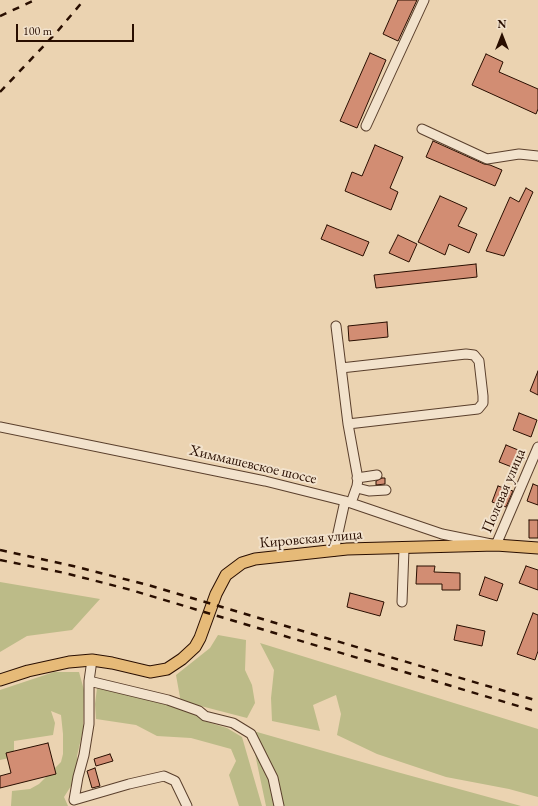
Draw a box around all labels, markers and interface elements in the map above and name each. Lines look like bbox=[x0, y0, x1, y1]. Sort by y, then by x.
scale bar bbox=[18, 16, 136, 42]
north arrow bbox=[482, 16, 522, 56]
text: N bbox=[498, 17, 506, 31]
text: 100 m bbox=[23, 23, 52, 39]
street label: Химмашевское шоссе bbox=[188, 442, 318, 488]
street label: Полевая улица bbox=[478, 446, 530, 536]
street label: Кировская улица bbox=[259, 526, 363, 552]

